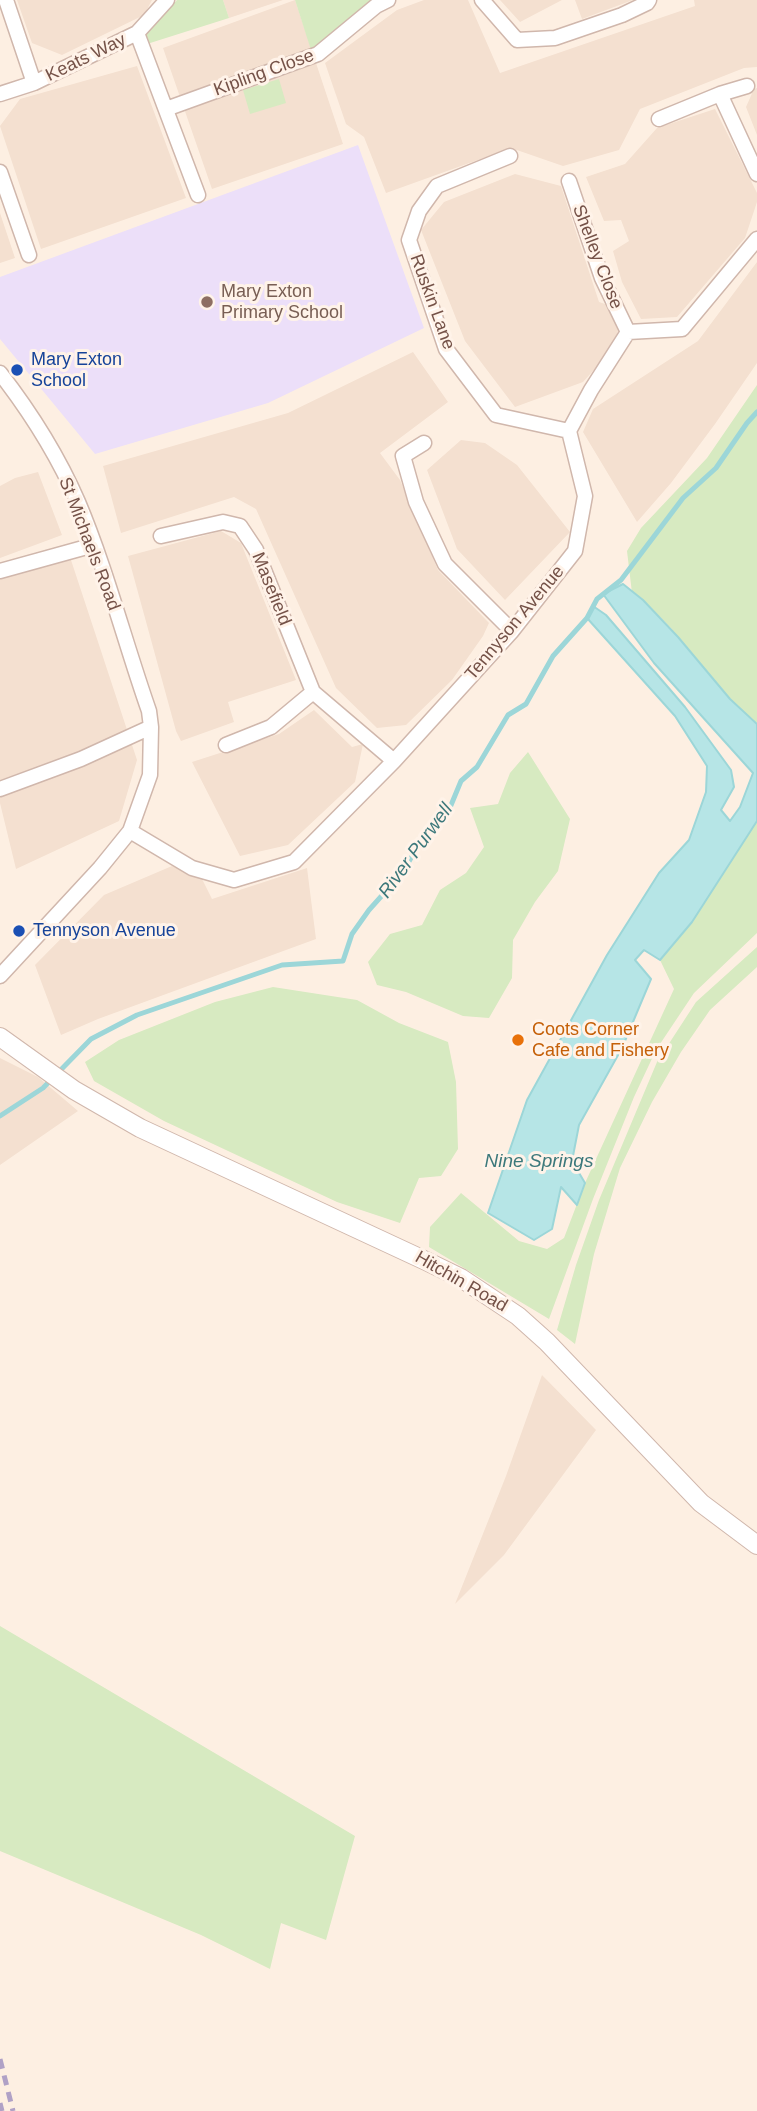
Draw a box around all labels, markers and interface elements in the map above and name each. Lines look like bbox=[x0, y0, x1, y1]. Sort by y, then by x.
street label: Keats Way bbox=[42, 29, 130, 87]
street label: Kipling Close bbox=[211, 45, 317, 101]
street label: Shelley Close bbox=[567, 202, 627, 312]
street label: Ruskin Lane bbox=[405, 251, 459, 353]
place label: Mary Exton Primary School bbox=[221, 281, 343, 324]
marker: Mary Exton Primary School bbox=[199, 294, 215, 310]
place label: Mary Exton School bbox=[31, 349, 122, 392]
marker: Mary Exton School bbox=[9, 362, 25, 378]
street label: St Michaels Road bbox=[54, 474, 124, 614]
street label: Masefield bbox=[247, 549, 295, 629]
street label: Tennyson Avenue bbox=[461, 561, 569, 685]
water label: River Purwell bbox=[374, 799, 458, 903]
place label: Tennyson Avenue bbox=[33, 920, 176, 942]
marker: Tennyson Avenue bbox=[11, 923, 27, 939]
place label: Coots Corner Cafe and Fishery bbox=[532, 1019, 669, 1062]
marker: Coots Corner Cafe and Fishery bbox=[510, 1032, 526, 1048]
water label: Nine Springs bbox=[485, 1151, 593, 1173]
street label: Hitchin Road bbox=[411, 1247, 511, 1317]

